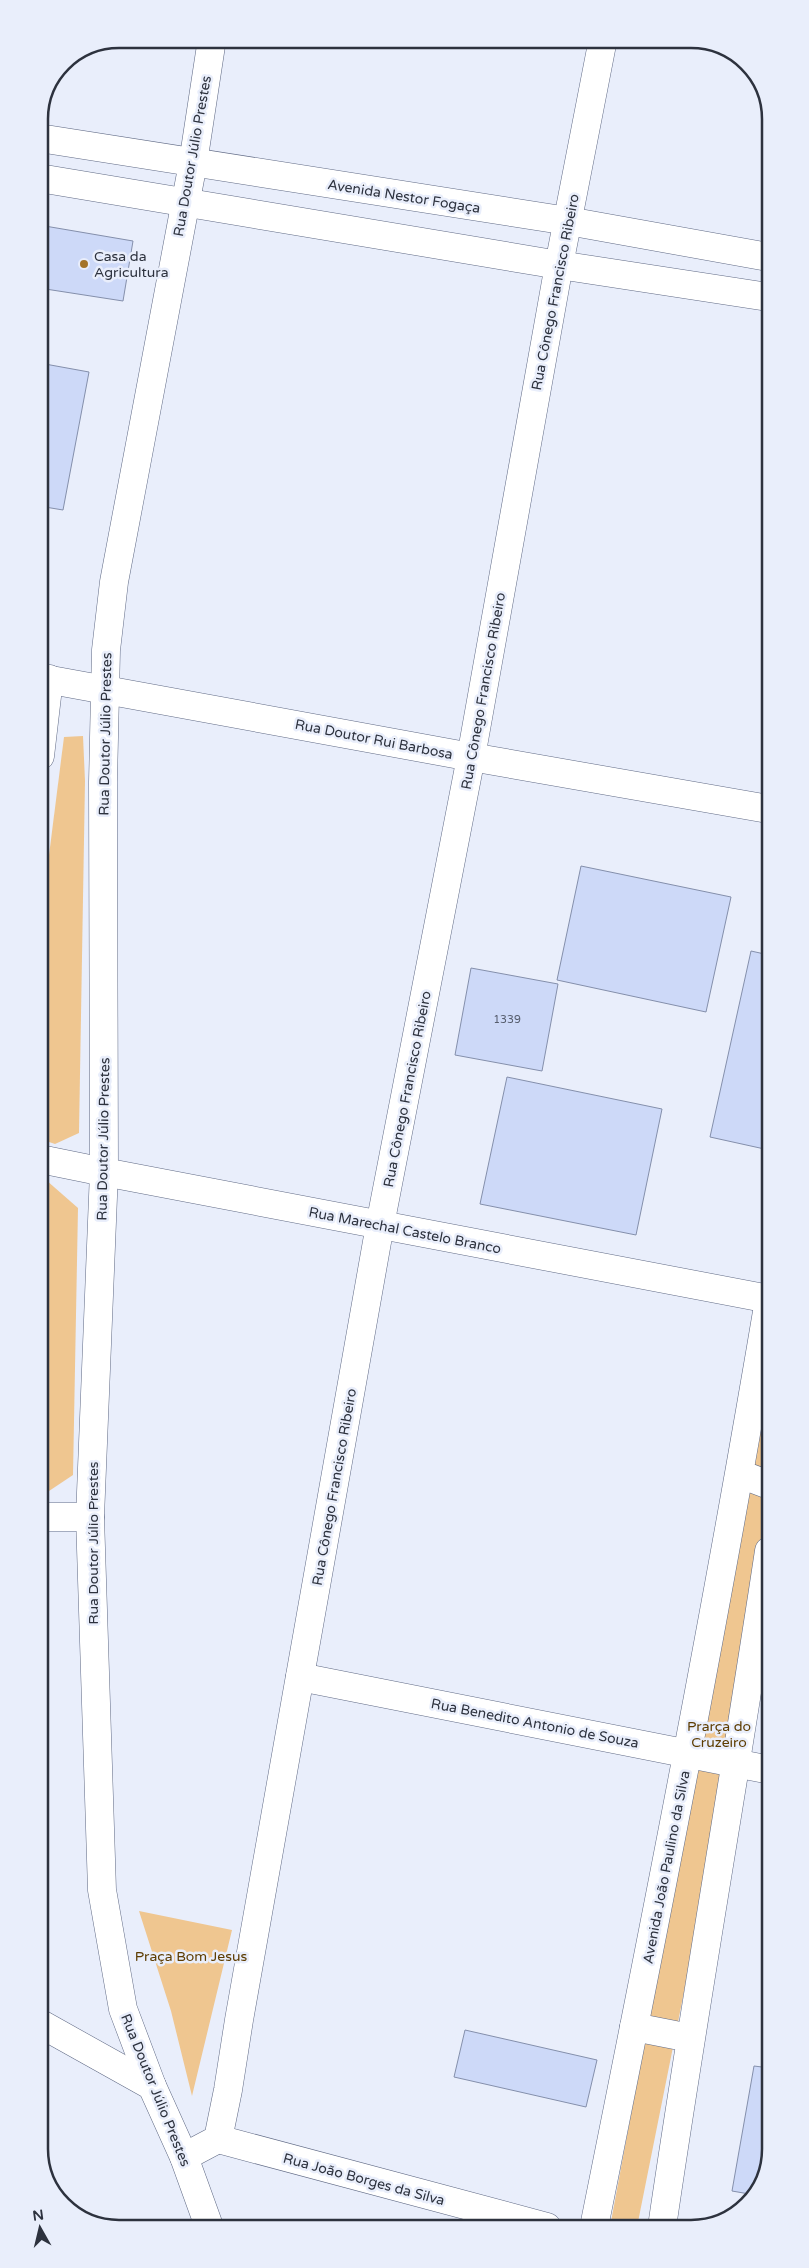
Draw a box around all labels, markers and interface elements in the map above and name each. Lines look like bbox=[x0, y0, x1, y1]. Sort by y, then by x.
street label: Rua Doutor Júlio Prestes bbox=[170, 74, 215, 238]
street label: Avenida Nestor Fogaça bbox=[326, 176, 482, 217]
street label: Rua Cônego Francisco Ribeiro bbox=[528, 192, 583, 392]
place label: Casa da Agricultura bbox=[94, 248, 169, 281]
marker: Casa da Agricultura bbox=[78, 258, 90, 270]
street label: Rua Cônego Francisco Ribeiro bbox=[458, 591, 509, 791]
street label: Rua Doutor Júlio Prestes bbox=[96, 652, 115, 816]
street label: Rua Doutor Rui Barbosa bbox=[293, 716, 454, 763]
street label: Rua Cônego Francisco Ribeiro bbox=[380, 989, 435, 1189]
house number: 1339 bbox=[493, 1013, 521, 1026]
street label: Rua Doutor Júlio Prestes bbox=[94, 1057, 113, 1221]
street label: Rua Marechal Castelo Branco bbox=[307, 1203, 503, 1258]
street label: Rua Cônego Francisco Ribeiro bbox=[309, 1387, 360, 1587]
street label: Rua Doutor Júlio Prestes bbox=[85, 1461, 102, 1625]
street label: Rua Benedito Antonio de Souza bbox=[430, 1695, 640, 1752]
park label: Prarça do Cruzeiro bbox=[687, 1718, 751, 1751]
street label: Avenida João Paulino da Silva bbox=[639, 1769, 694, 1965]
park label: Praça Bom Jesus bbox=[135, 1948, 248, 1965]
street label: Rua Doutor Júlio Prestes bbox=[117, 2011, 194, 2169]
street label: Rua João Borges da Silva bbox=[281, 2150, 446, 2209]
north arrow bbox=[15, 2203, 65, 2253]
text: N bbox=[32, 2206, 45, 2225]

